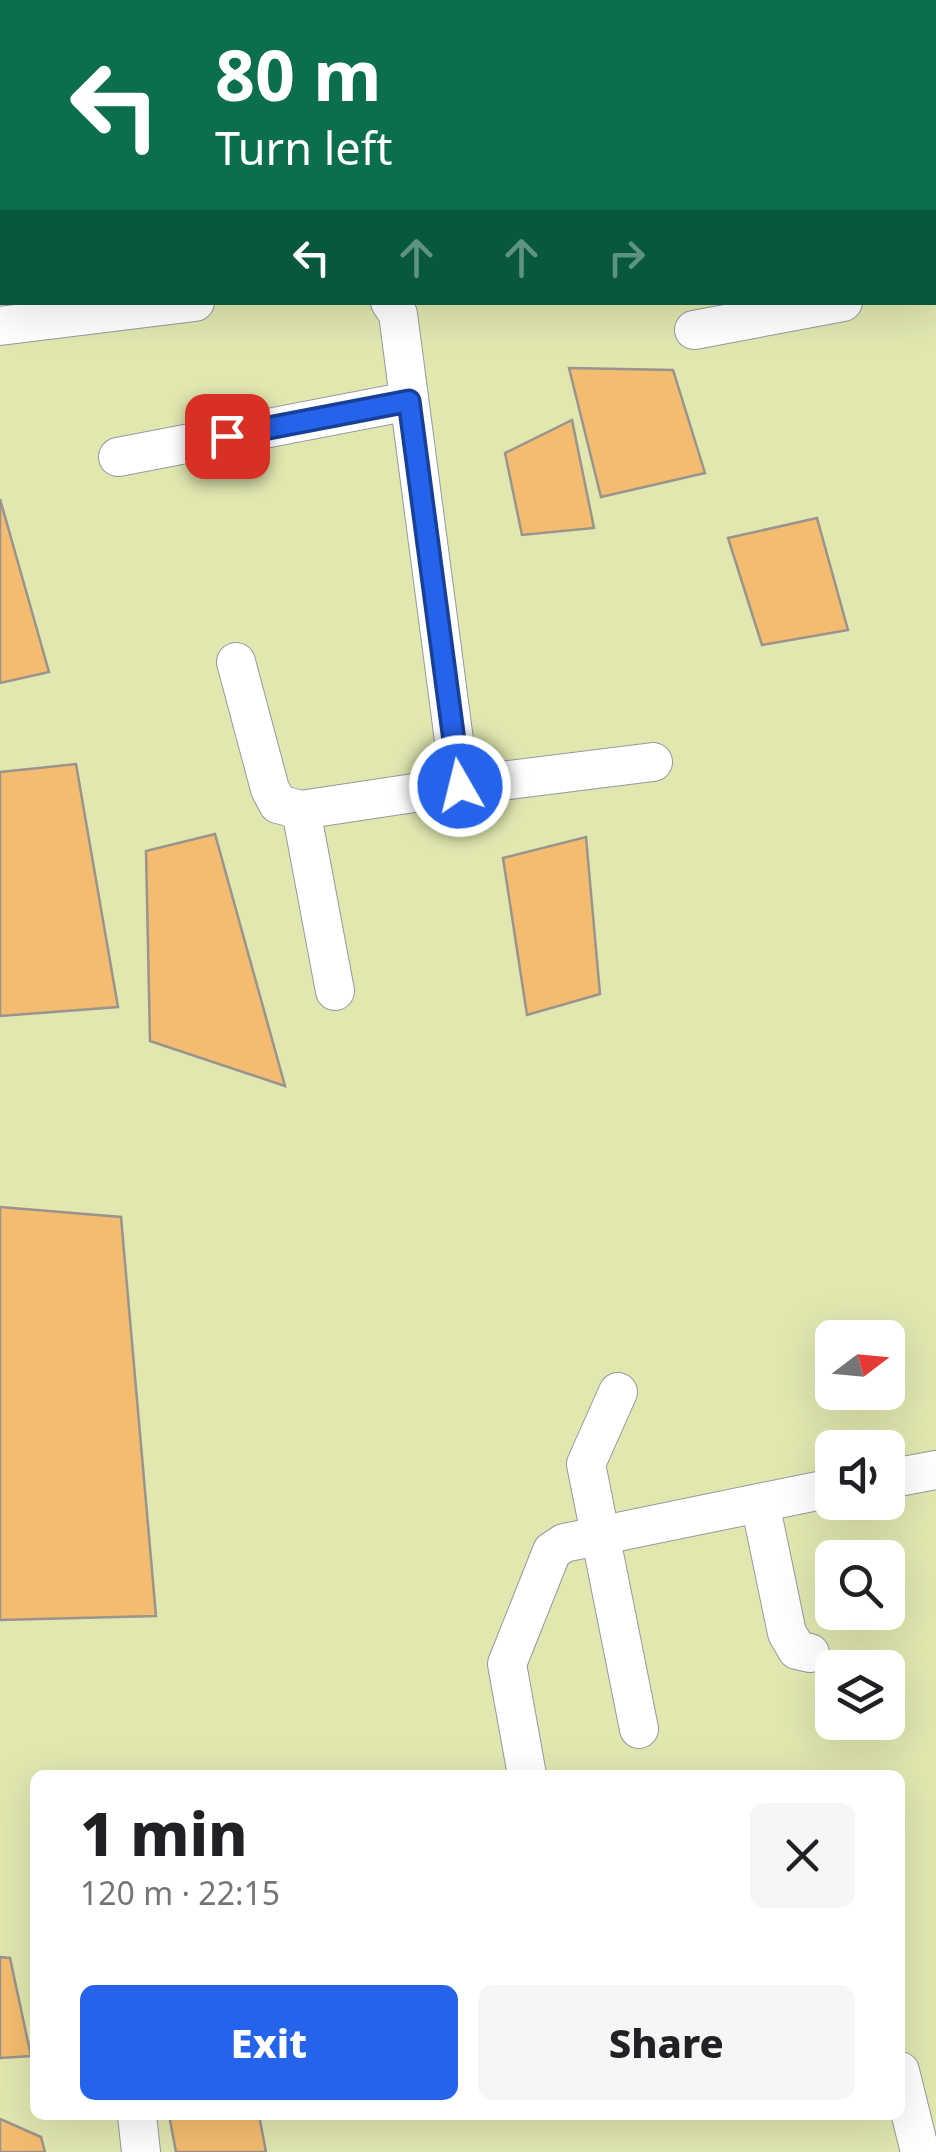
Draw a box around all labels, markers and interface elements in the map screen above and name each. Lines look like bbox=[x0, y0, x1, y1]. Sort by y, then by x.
text: 80 m bbox=[215, 26, 382, 122]
icon: left bbox=[50, 40, 180, 170]
text: Turn left bbox=[215, 117, 392, 178]
icon: left bbox=[284, 230, 339, 285]
icon: ahead bbox=[389, 230, 444, 285]
icon: ahead bbox=[494, 230, 549, 285]
icon: right bbox=[599, 230, 654, 285]
pin bbox=[185, 394, 270, 479]
icon: arrive bbox=[200, 409, 255, 464]
position arrow bbox=[408, 734, 512, 838]
north arrow bbox=[815, 1320, 905, 1410]
map controls bbox=[815, 1320, 905, 1740]
button: sound bbox=[815, 1430, 905, 1520]
button: search bbox=[815, 1540, 905, 1630]
button: layers bbox=[815, 1650, 905, 1740]
text: 1 min bbox=[80, 1792, 248, 1874]
button: close bbox=[750, 1803, 855, 1908]
text: 120 m · 22:15 bbox=[80, 1871, 280, 1914]
button: Exit bbox=[80, 1985, 458, 2100]
button: Share bbox=[478, 1985, 855, 2100]

